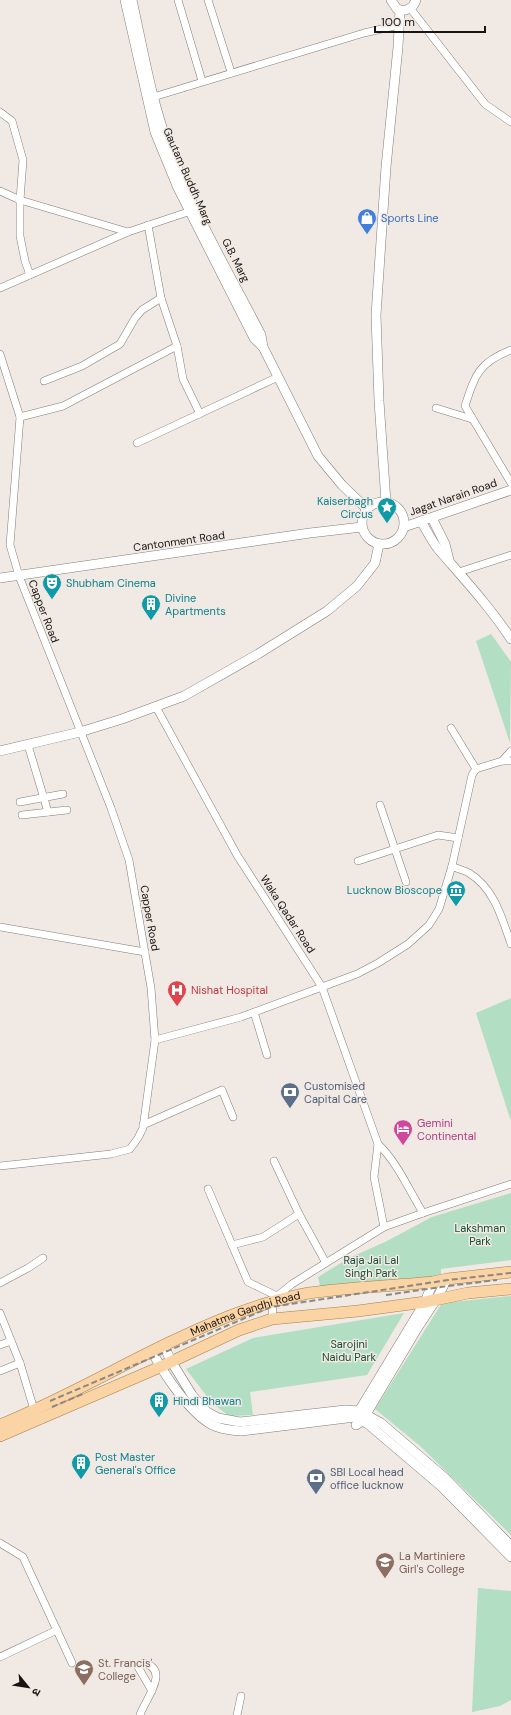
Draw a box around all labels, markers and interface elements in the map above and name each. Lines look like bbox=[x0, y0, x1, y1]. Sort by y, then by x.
scale bar bbox=[375, 8, 485, 34]
text: 100 m bbox=[381, 14, 415, 30]
street label: Gautam Buddh Marg bbox=[160, 125, 216, 227]
shop icon: Sports Line bbox=[356, 207, 378, 235]
place label: Sports Line bbox=[381, 211, 439, 225]
street label: G.B. Marg bbox=[219, 236, 253, 284]
street label: Jagat Narain Road bbox=[407, 475, 499, 519]
place label: Kaiserbagh Circus bbox=[317, 494, 373, 521]
place icon: Kaiserbagh Circus bbox=[376, 496, 398, 524]
street label: Cantonment Road bbox=[132, 528, 226, 554]
theatre icon: Shubham Cinema bbox=[41, 572, 63, 600]
place label: Shubham Cinema bbox=[66, 576, 156, 590]
street label: Capper Road bbox=[26, 577, 62, 645]
place label: Divine Apartments bbox=[165, 591, 226, 618]
building icon: Divine Apartments bbox=[140, 593, 162, 621]
street label: Waka Qadar Road bbox=[257, 872, 319, 956]
museum icon: Lucknow Bioscope bbox=[445, 879, 467, 907]
place label: Lucknow Bioscope bbox=[347, 883, 442, 897]
street label: Capper Road bbox=[137, 884, 163, 952]
hospital icon: Nishat Hospital bbox=[166, 979, 188, 1007]
place label: Nishat Hospital bbox=[191, 983, 268, 997]
place label: Customised Capital Care bbox=[304, 1079, 367, 1106]
bank icon: Customised Capital Care bbox=[279, 1081, 301, 1109]
place label: Gemini Continental bbox=[417, 1116, 476, 1143]
hotel icon: Gemini Continental bbox=[392, 1118, 414, 1146]
park label: Lakshman Park bbox=[455, 1221, 505, 1248]
park label: Raja Jai Lal Singh Park bbox=[343, 1253, 399, 1280]
street label: Mahatma Gandhi Road bbox=[188, 1288, 302, 1339]
park label: Sarojini Naidu Park bbox=[322, 1337, 376, 1364]
building icon: Hindi Bhawan bbox=[148, 1390, 170, 1418]
place label: Hindi Bhawan bbox=[173, 1394, 241, 1408]
place label: Post Master General's Office bbox=[95, 1450, 176, 1477]
building icon: Post Master General's Office bbox=[70, 1452, 92, 1480]
place label: SBI Local head office lucknow bbox=[330, 1465, 404, 1492]
bank icon: SBI Local head office lucknow bbox=[305, 1467, 327, 1495]
place label: La Martiniere Girl's College bbox=[399, 1549, 465, 1576]
school or university icon: La Martiniere Girl's College bbox=[374, 1551, 396, 1579]
place label: St. Francis' College bbox=[98, 1656, 153, 1683]
school or university icon: St. Francis' College bbox=[73, 1658, 95, 1686]
north arrow bbox=[8, 1667, 48, 1707]
text: उ bbox=[29, 1686, 44, 1699]

